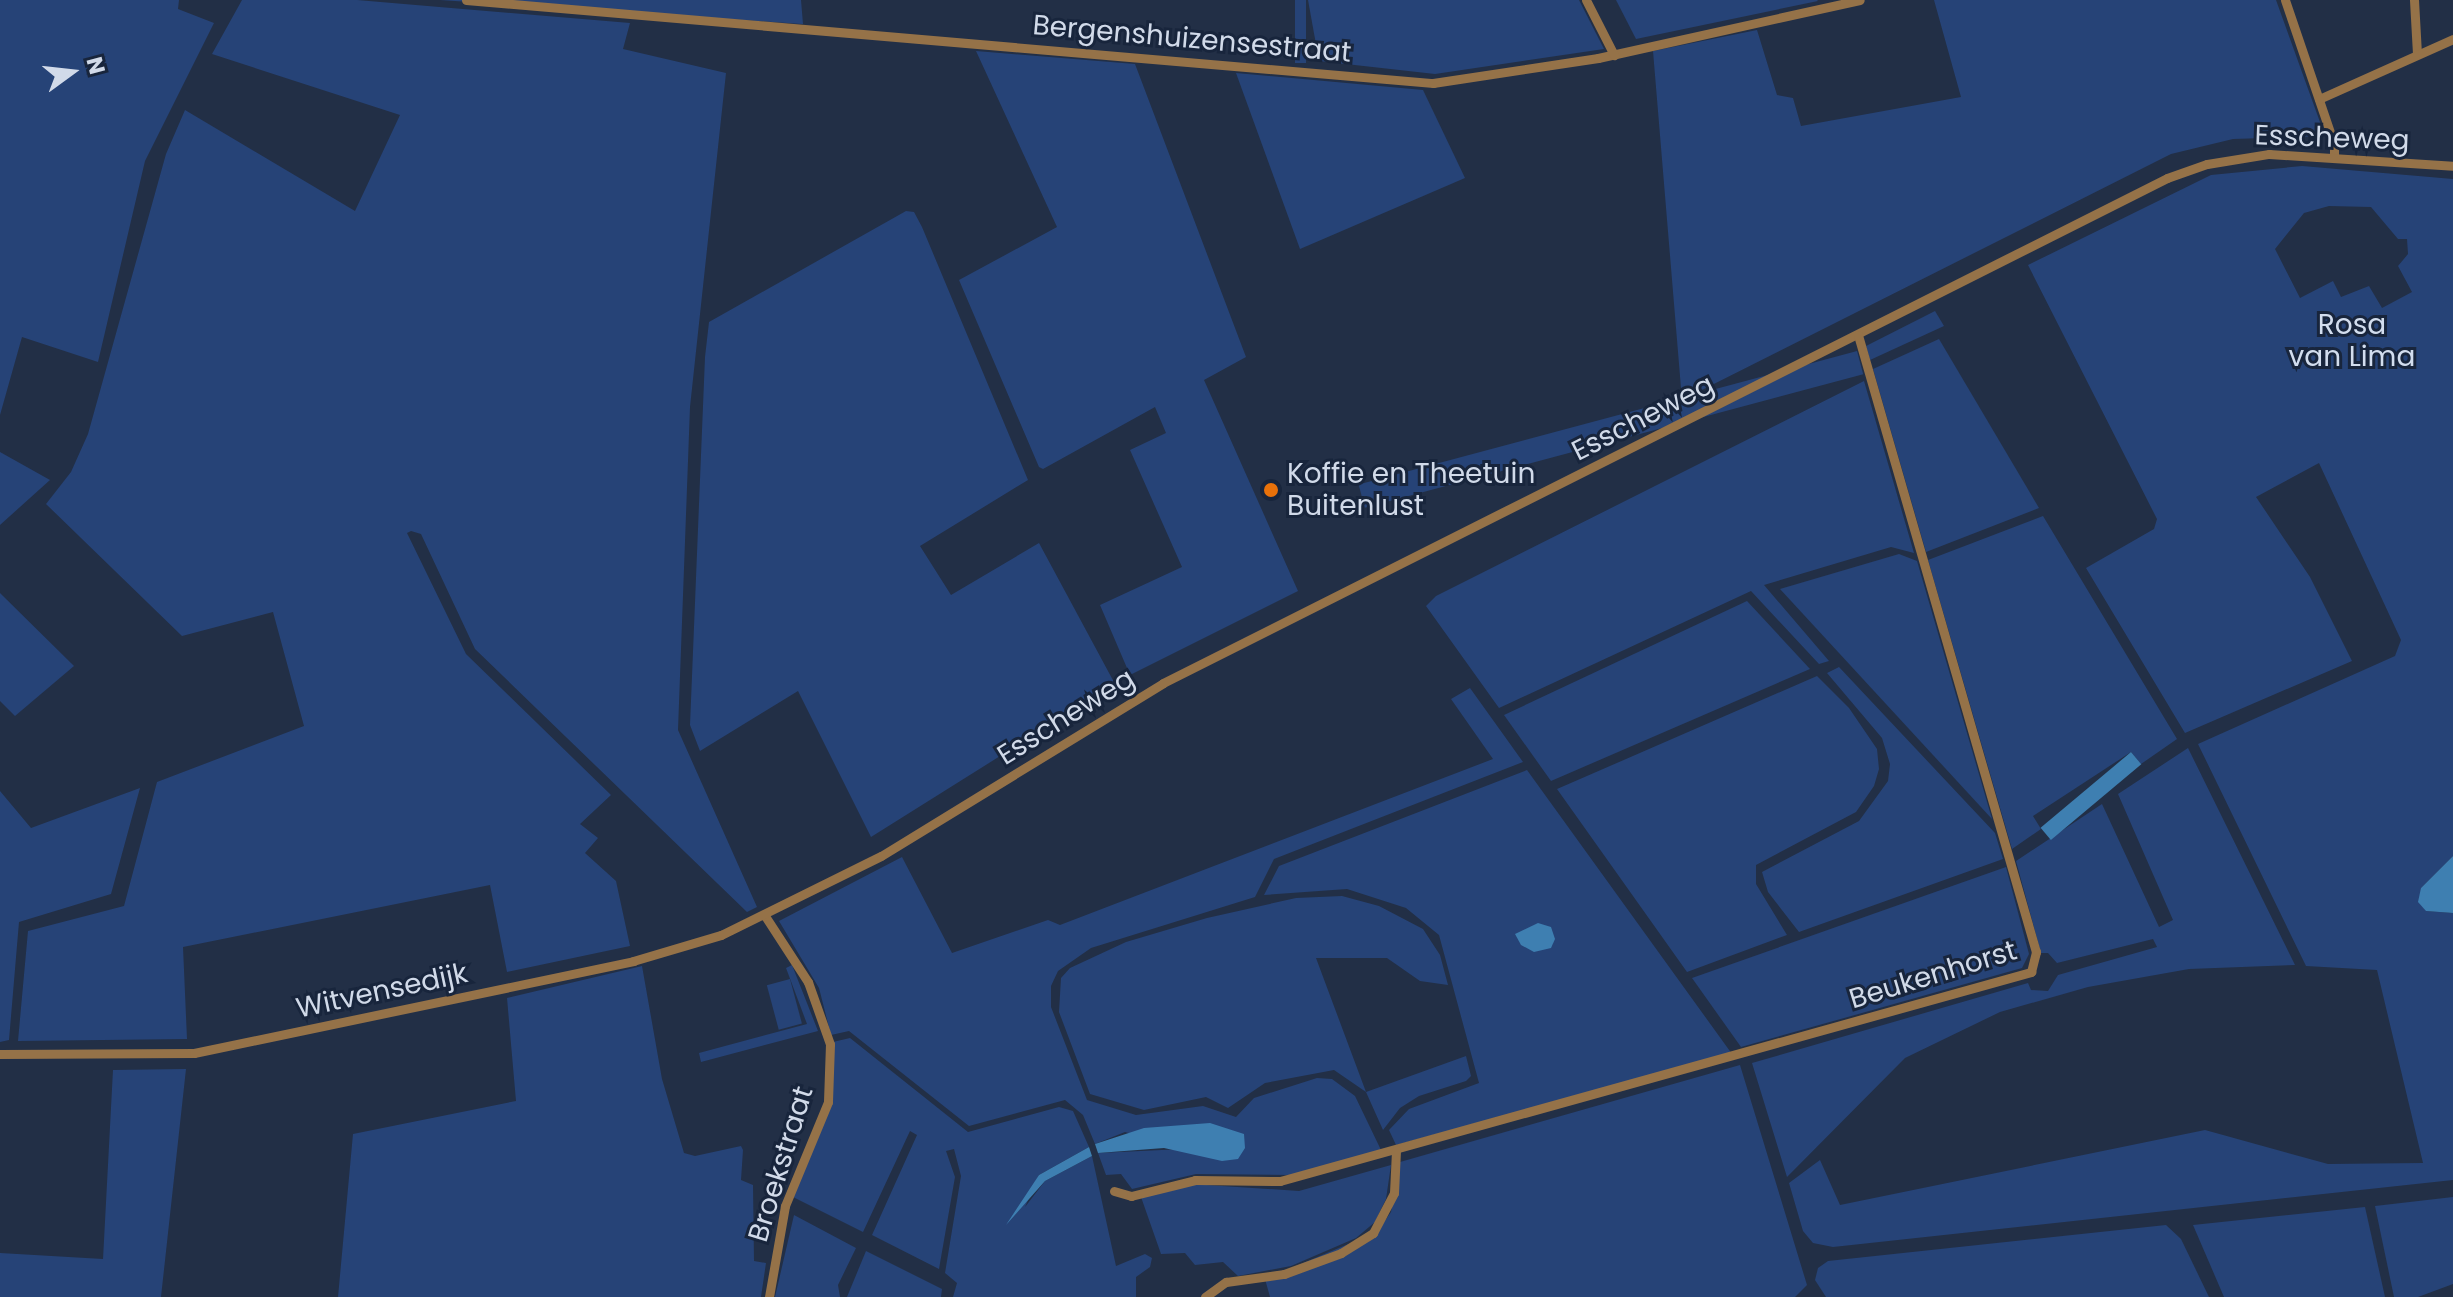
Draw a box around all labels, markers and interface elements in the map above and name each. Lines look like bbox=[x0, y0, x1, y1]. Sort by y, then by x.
street label: Bergenshuizensestraat bbox=[1031, 8, 1353, 70]
north arrow bbox=[32, 32, 112, 112]
text: N bbox=[79, 54, 113, 78]
street label: Esscheweg bbox=[2254, 119, 2410, 157]
park label: Rosa van Lima bbox=[2289, 308, 2415, 374]
street label: Esscheweg bbox=[1566, 368, 1720, 468]
place label: Koffie en Theetuin Buitenlust bbox=[1287, 457, 1535, 523]
marker: Koffie en Theetuin Buitenlust bbox=[1262, 481, 1280, 499]
street label: Esscheweg bbox=[991, 662, 1141, 772]
street label: Beukenhorst bbox=[1845, 934, 2021, 1016]
street label: Witvensedijk bbox=[293, 956, 471, 1026]
street label: Broekstraat bbox=[741, 1082, 821, 1246]

